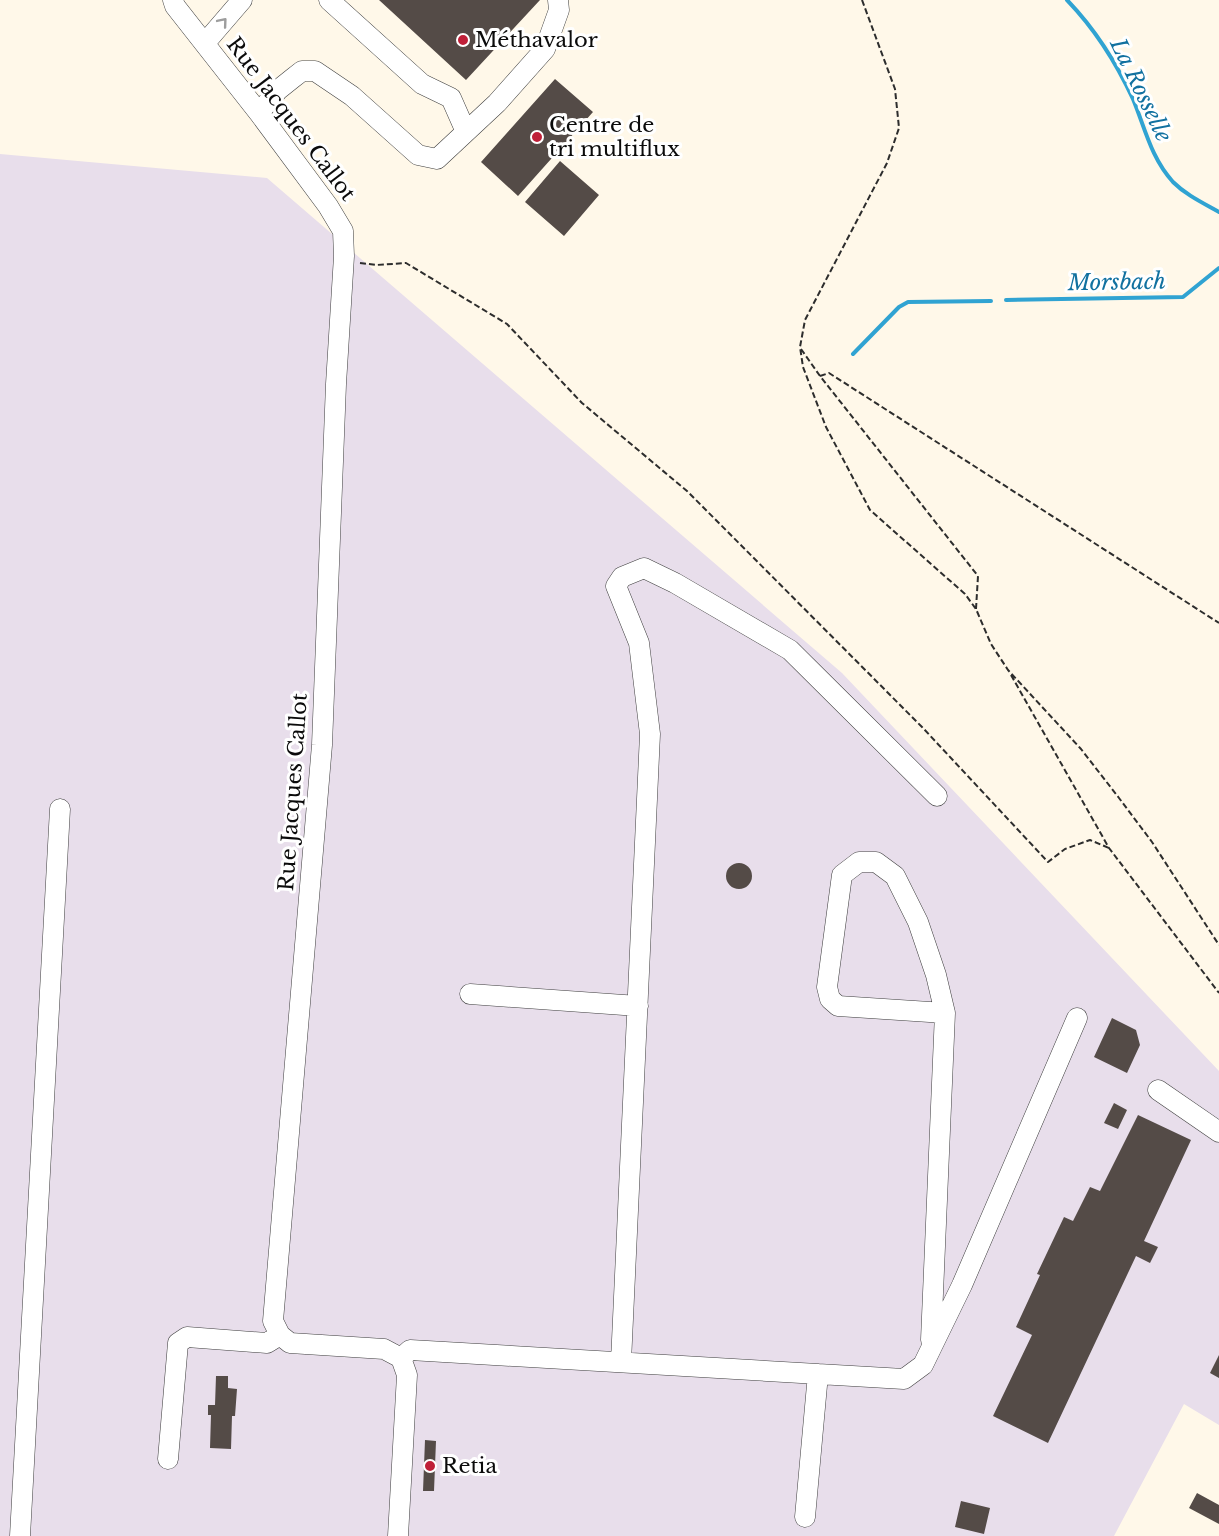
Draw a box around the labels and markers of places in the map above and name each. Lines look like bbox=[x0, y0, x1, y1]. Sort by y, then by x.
place label: Méthavalor bbox=[475, 27, 598, 53]
marker: Méthavalor bbox=[456, 33, 470, 47]
place label: Centre de tri multiflux bbox=[549, 112, 680, 162]
marker: Centre de tri multiflux bbox=[530, 130, 544, 144]
place label: Retia bbox=[442, 1453, 498, 1479]
marker: Retia bbox=[423, 1459, 437, 1473]

